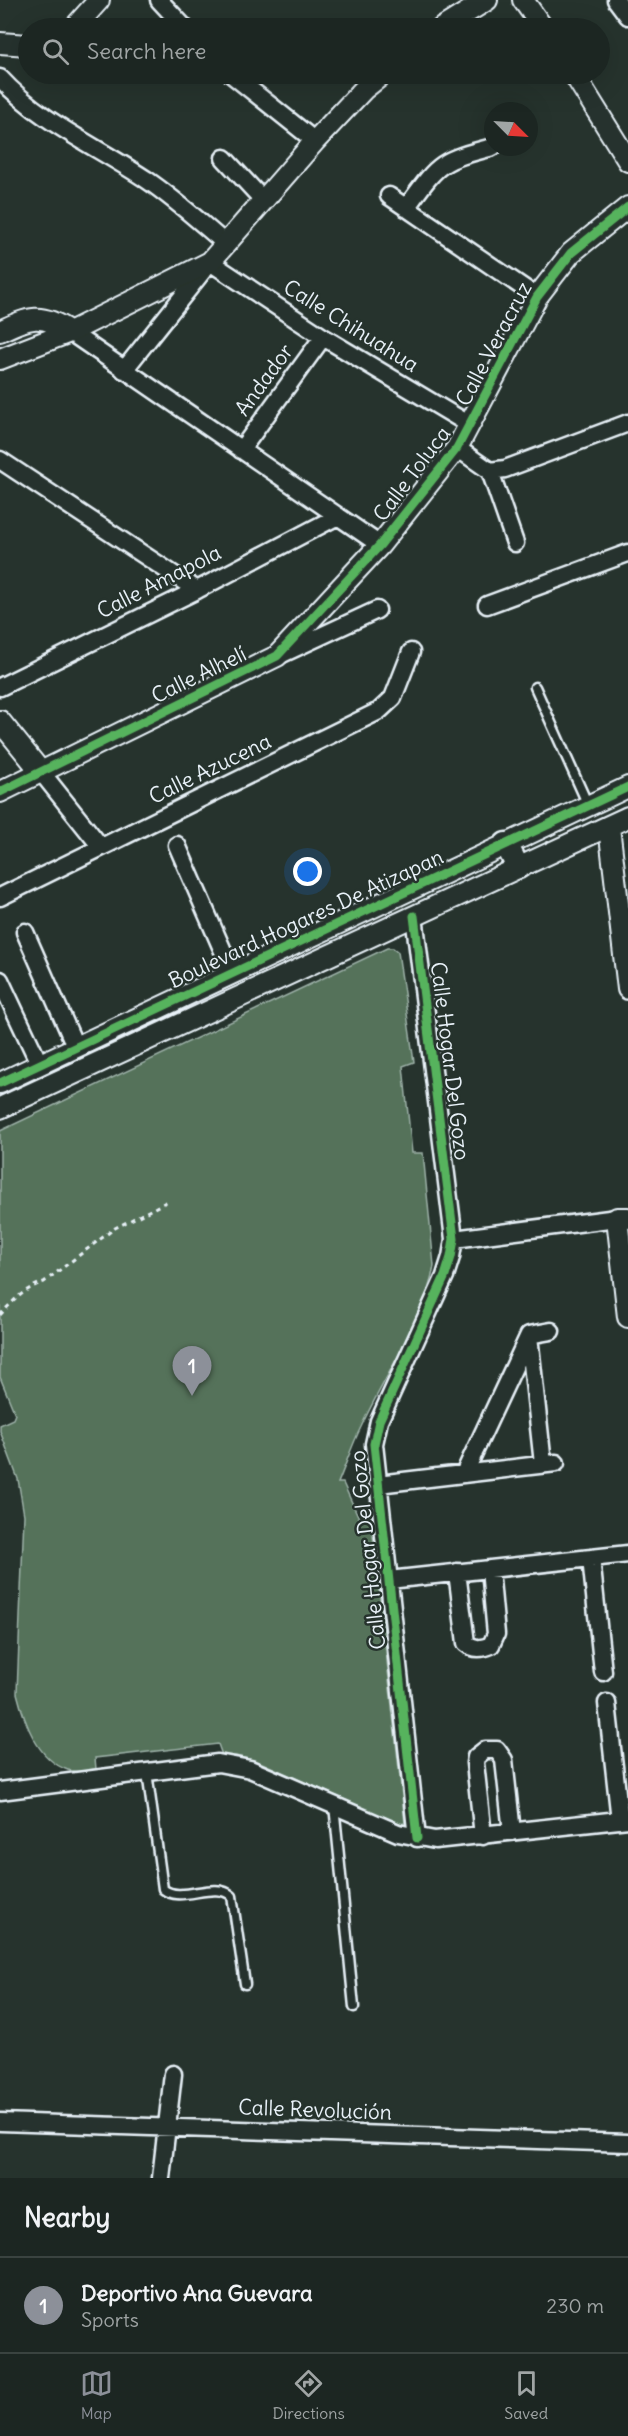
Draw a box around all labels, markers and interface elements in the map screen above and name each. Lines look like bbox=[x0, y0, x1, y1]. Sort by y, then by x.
search box bbox=[18, 18, 610, 84]
icon: search bbox=[39, 35, 72, 68]
text: Search here bbox=[87, 37, 206, 65]
north arrow bbox=[484, 102, 538, 156]
street label: Calle Chihuahua bbox=[279, 273, 424, 378]
street label: Calle Veracruz bbox=[450, 277, 538, 410]
street label: Andador bbox=[228, 338, 299, 421]
street label: Calle Toluca bbox=[367, 421, 456, 527]
street label: Calle Amapola bbox=[92, 539, 225, 624]
street label: Calle Alhelí bbox=[147, 640, 251, 709]
street label: Calle Azucena bbox=[144, 727, 275, 810]
street label: Boulevard Hogares De Atizapan bbox=[164, 843, 448, 994]
your location bbox=[293, 857, 322, 886]
street label: Calle Hogar Del Gozo bbox=[425, 960, 476, 1162]
pin: 1 bbox=[172, 1346, 212, 1396]
street label: Calle Hogar Del Gozo bbox=[344, 1449, 391, 1651]
street label: Calle Revolución bbox=[238, 2093, 392, 2126]
text: Nearby bbox=[24, 2201, 110, 2234]
text: Deportivo Ana Guevara bbox=[81, 2279, 313, 2307]
text: 1 bbox=[40, 2293, 47, 2318]
text: 230 m bbox=[546, 2293, 604, 2318]
text: Sports bbox=[81, 2307, 139, 2332]
tab: Map bbox=[80, 2367, 113, 2423]
tab: Directions bbox=[272, 2367, 345, 2423]
tab: Saved bbox=[504, 2367, 548, 2423]

